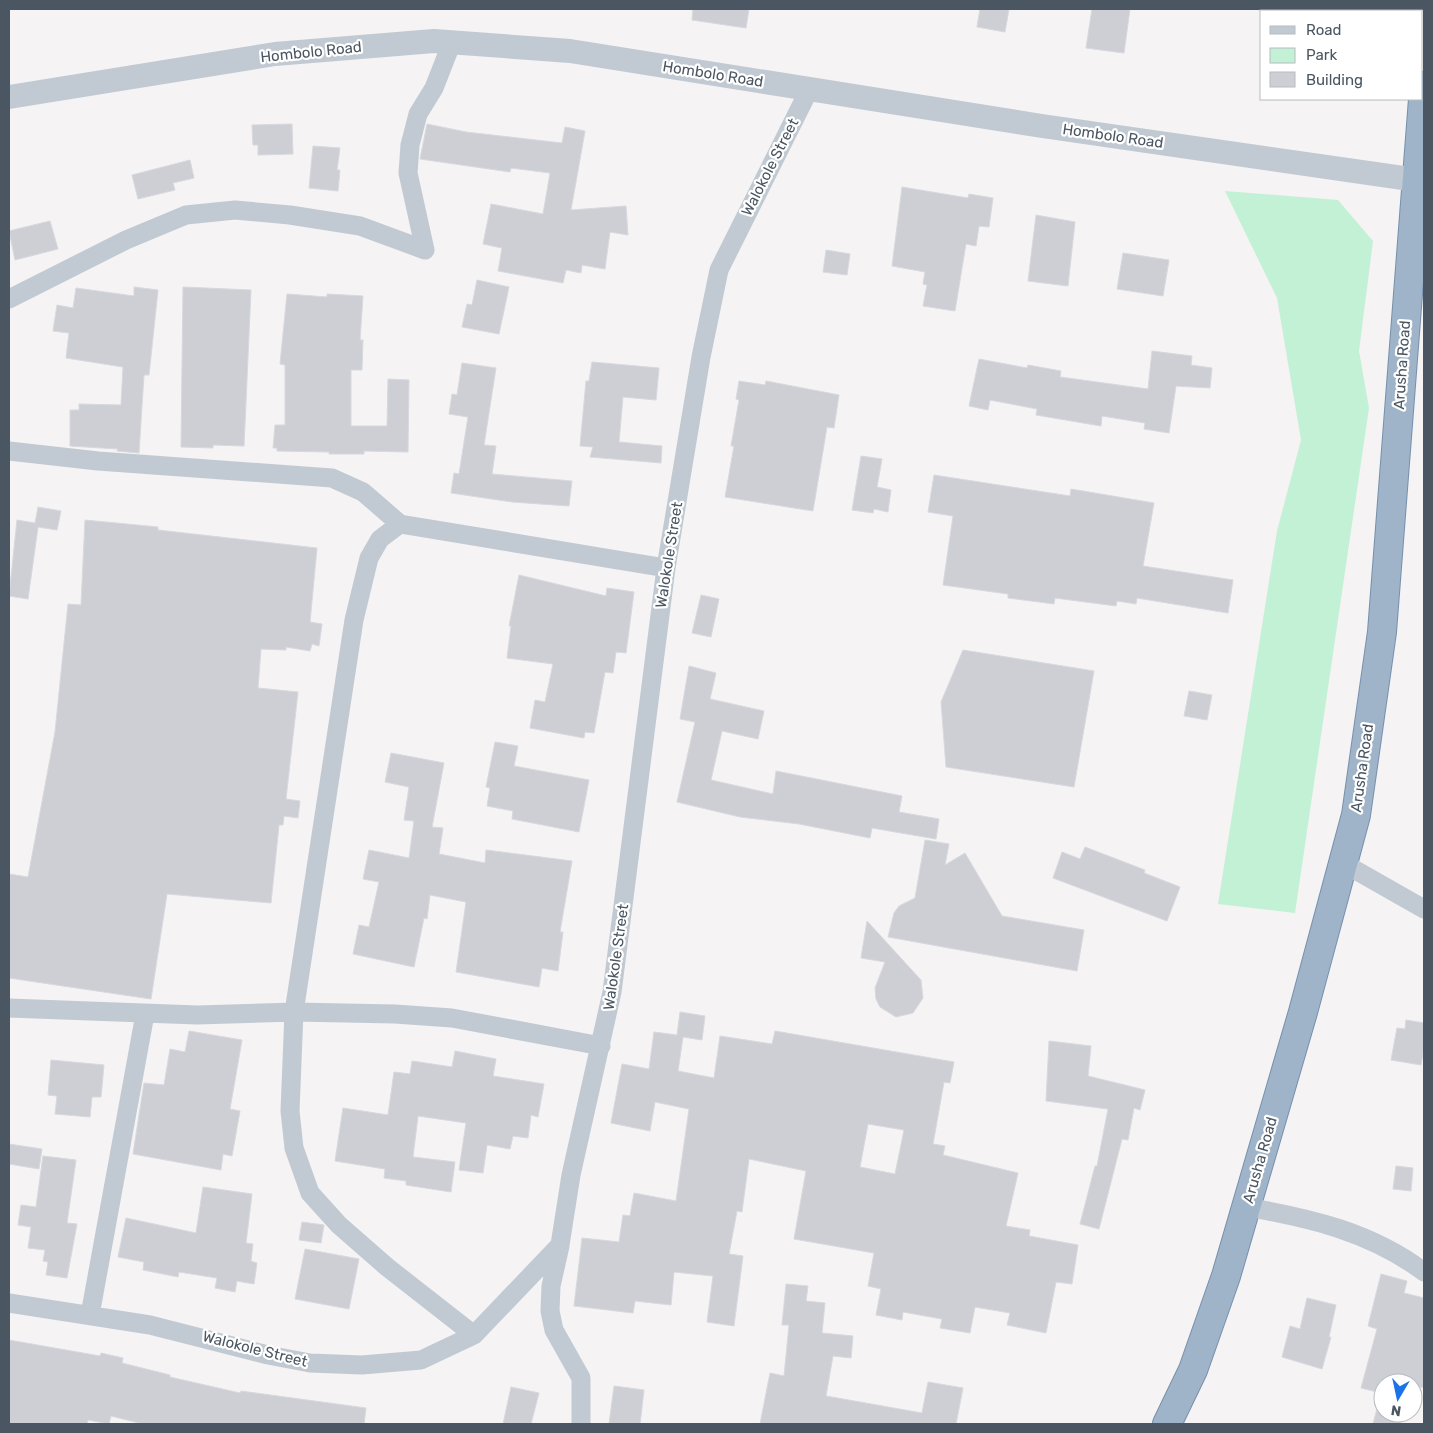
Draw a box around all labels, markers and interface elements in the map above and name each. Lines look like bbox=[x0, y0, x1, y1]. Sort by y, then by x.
legend bbox=[1260, 10, 1423, 100]
text: Road bbox=[1306, 21, 1342, 39]
street label: Hombolo Road bbox=[260, 38, 362, 66]
text: Park bbox=[1306, 46, 1337, 64]
street label: Hombolo Road bbox=[661, 57, 765, 91]
text: Building bbox=[1306, 71, 1363, 89]
street label: Walokole Street bbox=[738, 115, 802, 219]
street label: Hombolo Road bbox=[1061, 120, 1165, 152]
street label: Arusha Road bbox=[1390, 320, 1414, 410]
street label: Walokole Street bbox=[652, 500, 686, 609]
street label: Arusha Road bbox=[1347, 723, 1377, 813]
street label: Walokole Street bbox=[600, 902, 632, 1011]
street label: Arusha Road bbox=[1239, 1115, 1281, 1205]
street label: Walokole Street bbox=[201, 1327, 309, 1371]
north arrow bbox=[1373, 1373, 1423, 1423]
text: N bbox=[1390, 1401, 1402, 1420]

